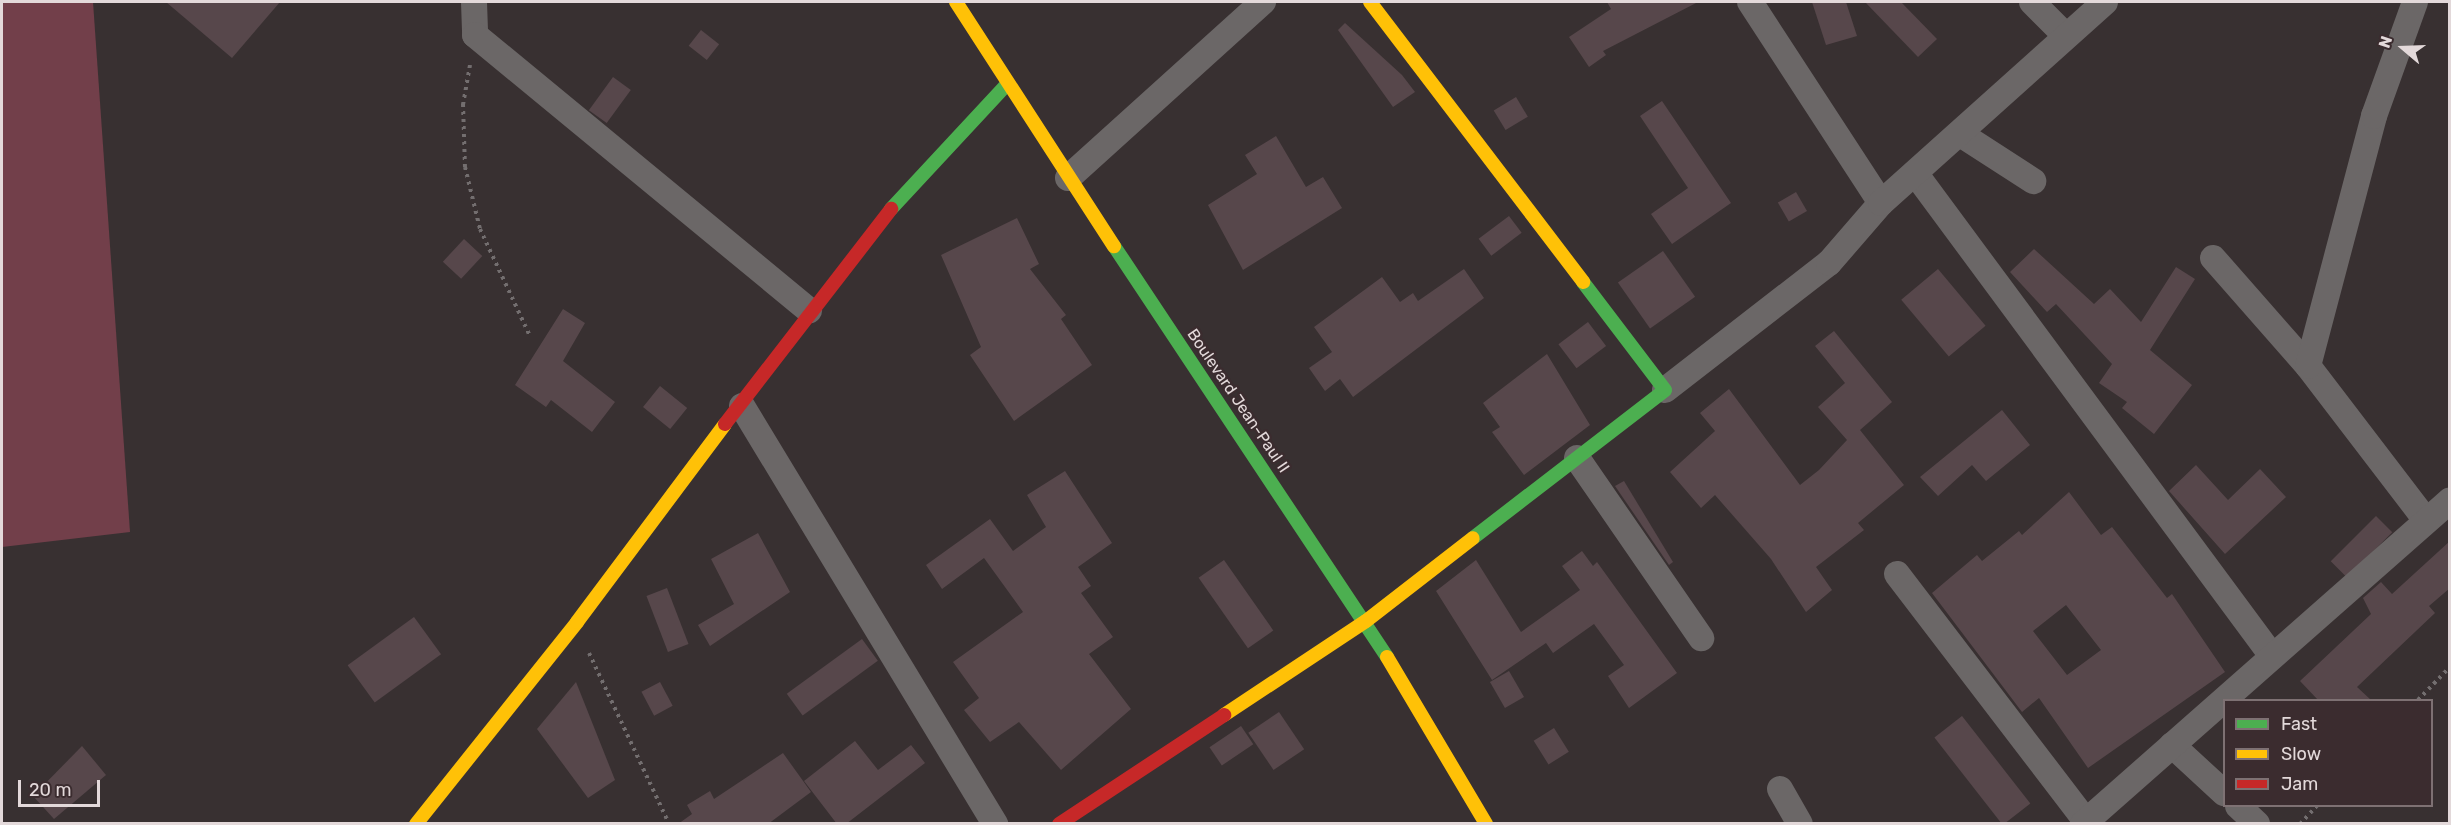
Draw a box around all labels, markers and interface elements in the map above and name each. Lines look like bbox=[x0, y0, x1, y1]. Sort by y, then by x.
north arrow bbox=[2373, 18, 2433, 78]
text: N bbox=[2375, 33, 2396, 51]
street label: Boulevard Jean-Paul II bbox=[1183, 326, 1293, 476]
legend bbox=[2223, 699, 2433, 807]
text: Fast bbox=[2281, 713, 2317, 735]
text: Slow bbox=[2281, 743, 2321, 765]
scale bar bbox=[21, 768, 104, 806]
text: Jam bbox=[2281, 773, 2318, 795]
text: 20 m bbox=[29, 779, 71, 801]

